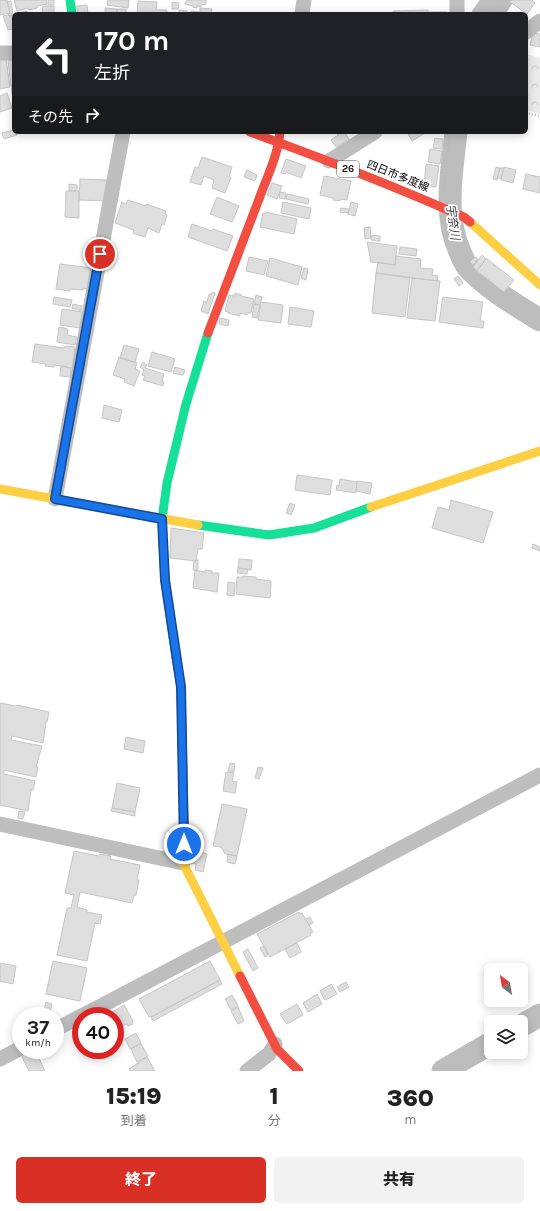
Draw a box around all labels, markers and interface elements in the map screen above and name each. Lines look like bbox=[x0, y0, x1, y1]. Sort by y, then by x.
text: 170 m bbox=[94, 24, 169, 57]
icon: left bbox=[28, 28, 80, 80]
text: 左折 bbox=[94, 62, 130, 84]
icon: right bbox=[81, 104, 103, 126]
text: その先 bbox=[28, 108, 73, 126]
street label: 四日市多度線 bbox=[365, 158, 431, 194]
road number: 26 bbox=[337, 161, 359, 177]
water label: 宇奈川 bbox=[444, 203, 463, 243]
pin bbox=[83, 237, 117, 271]
icon: arrive bbox=[89, 243, 111, 265]
position arrow bbox=[163, 823, 205, 865]
north arrow bbox=[484, 963, 528, 1007]
map controls bbox=[484, 963, 528, 1059]
speed limit sign: 40 bbox=[72, 1007, 124, 1059]
button: layers bbox=[484, 1015, 528, 1059]
text: 37 bbox=[27, 1016, 49, 1039]
text: km/h bbox=[25, 1037, 51, 1049]
text: 15:19 bbox=[106, 1082, 162, 1110]
text: 1 bbox=[270, 1082, 279, 1110]
text: 360 bbox=[387, 1084, 434, 1112]
text: m bbox=[404, 1112, 416, 1127]
text: 到着 bbox=[121, 1113, 147, 1128]
text: 分 bbox=[268, 1113, 281, 1128]
button: 終了 bbox=[16, 1157, 266, 1203]
button: 共有 bbox=[274, 1157, 524, 1203]

